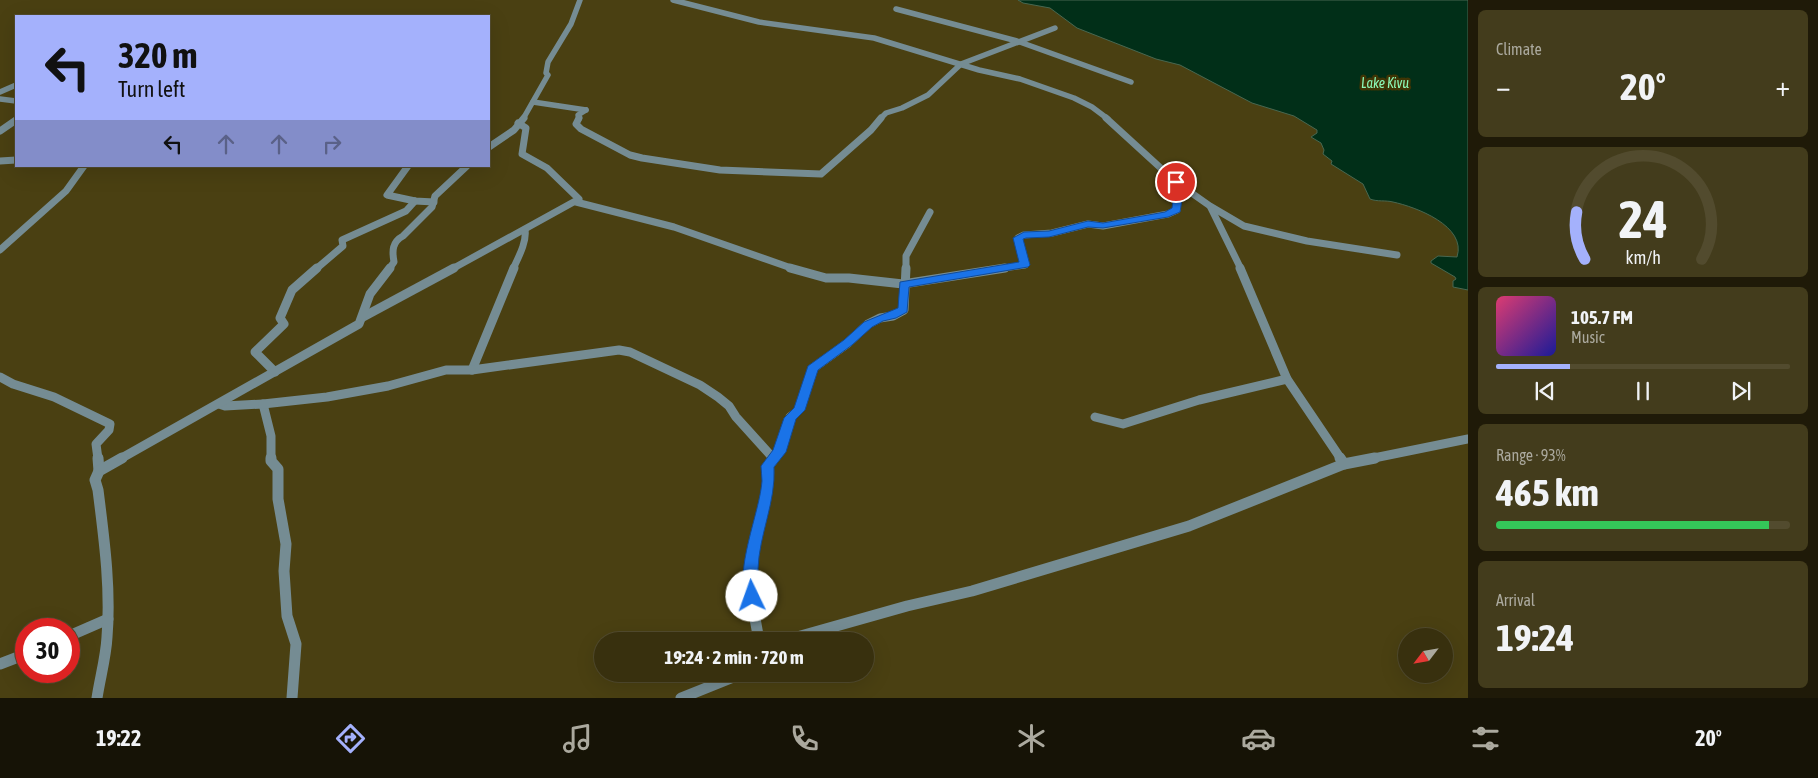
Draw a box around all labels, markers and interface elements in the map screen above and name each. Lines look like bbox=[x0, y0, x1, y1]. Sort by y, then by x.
icon: left bbox=[35, 35, 100, 100]
text: 320 m bbox=[118, 35, 197, 75]
text: Climate bbox=[1496, 40, 1542, 58]
text: 20° bbox=[1620, 65, 1666, 108]
text: − bbox=[1496, 70, 1511, 102]
text: + bbox=[1775, 70, 1790, 102]
water label: Lake Kivu bbox=[1361, 75, 1409, 91]
text: Turn left bbox=[118, 76, 185, 102]
icon: left bbox=[159, 130, 187, 158]
icon: ahead bbox=[212, 130, 240, 158]
icon: ahead bbox=[265, 130, 293, 158]
icon: right bbox=[318, 130, 346, 158]
pin bbox=[1155, 161, 1197, 203]
icon: arrive bbox=[1162, 168, 1190, 196]
text: 24 bbox=[1619, 189, 1667, 249]
text: km/h bbox=[1625, 247, 1661, 268]
text: 105.7 FM bbox=[1571, 306, 1633, 328]
text: Music bbox=[1571, 328, 1605, 346]
icon: previous bbox=[1531, 377, 1559, 405]
icon: pause bbox=[1629, 377, 1657, 405]
icon: next bbox=[1727, 377, 1755, 405]
text: Range · 93% bbox=[1496, 446, 1566, 464]
text: 465 km bbox=[1496, 471, 1599, 514]
position arrow bbox=[725, 569, 777, 621]
text: Arrival bbox=[1496, 591, 1535, 609]
text: 19:24 bbox=[1496, 616, 1574, 659]
speed limit sign: 30 bbox=[15, 618, 80, 683]
north arrow bbox=[1398, 628, 1452, 682]
map controls bbox=[1398, 628, 1453, 683]
text: 19:24 · 2 min · 720 m bbox=[664, 646, 804, 668]
icon: directions bbox=[333, 721, 368, 756]
icon: music bbox=[560, 721, 595, 756]
icon: phone bbox=[787, 721, 822, 756]
icon: climate bbox=[1014, 721, 1049, 756]
icon: car bbox=[1241, 721, 1276, 756]
icon: filters bbox=[1468, 721, 1503, 756]
text: 19:22 bbox=[96, 725, 141, 751]
text: 20° bbox=[1695, 725, 1722, 751]

